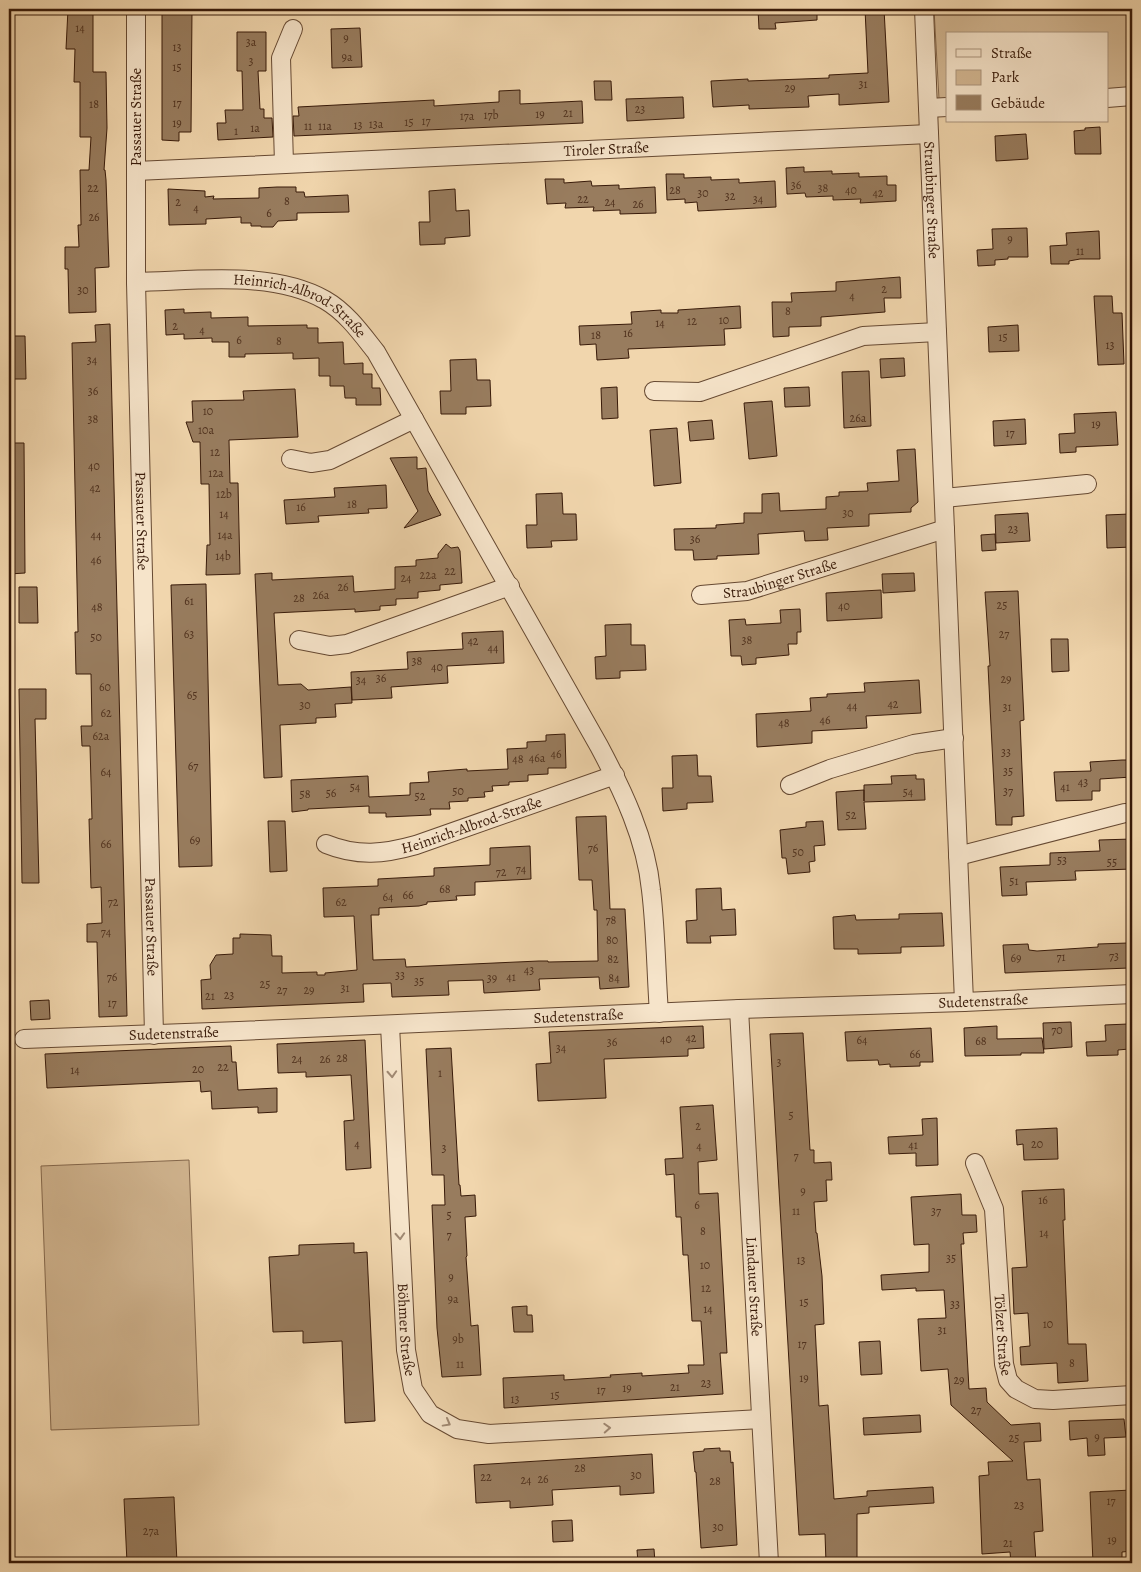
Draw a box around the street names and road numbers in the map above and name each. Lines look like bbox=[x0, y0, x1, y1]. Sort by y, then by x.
street label: Passauer Straße bbox=[126, 67, 146, 166]
street label: Tiroler Straße bbox=[563, 137, 650, 161]
street label: Straubinger Straße bbox=[919, 141, 944, 259]
street label: Heinrich-Albrod-Straße bbox=[233, 269, 371, 342]
street label: Passauer Straße bbox=[131, 471, 153, 571]
street label: Straubinger Straße bbox=[722, 553, 840, 603]
street label: Heinrich-Albrod-Straße bbox=[399, 791, 545, 858]
street label: Passauer Straße bbox=[140, 877, 163, 977]
street label: Sudetenstraße bbox=[938, 989, 1029, 1013]
street label: Sudetenstraße bbox=[533, 1004, 624, 1028]
street label: Sudetenstraße bbox=[129, 1022, 220, 1045]
street label: Lindauer Straße bbox=[741, 1236, 767, 1337]
street label: Böhmer Straße bbox=[393, 1283, 421, 1378]
street label: Tölzer Straße bbox=[990, 1293, 1017, 1378]

